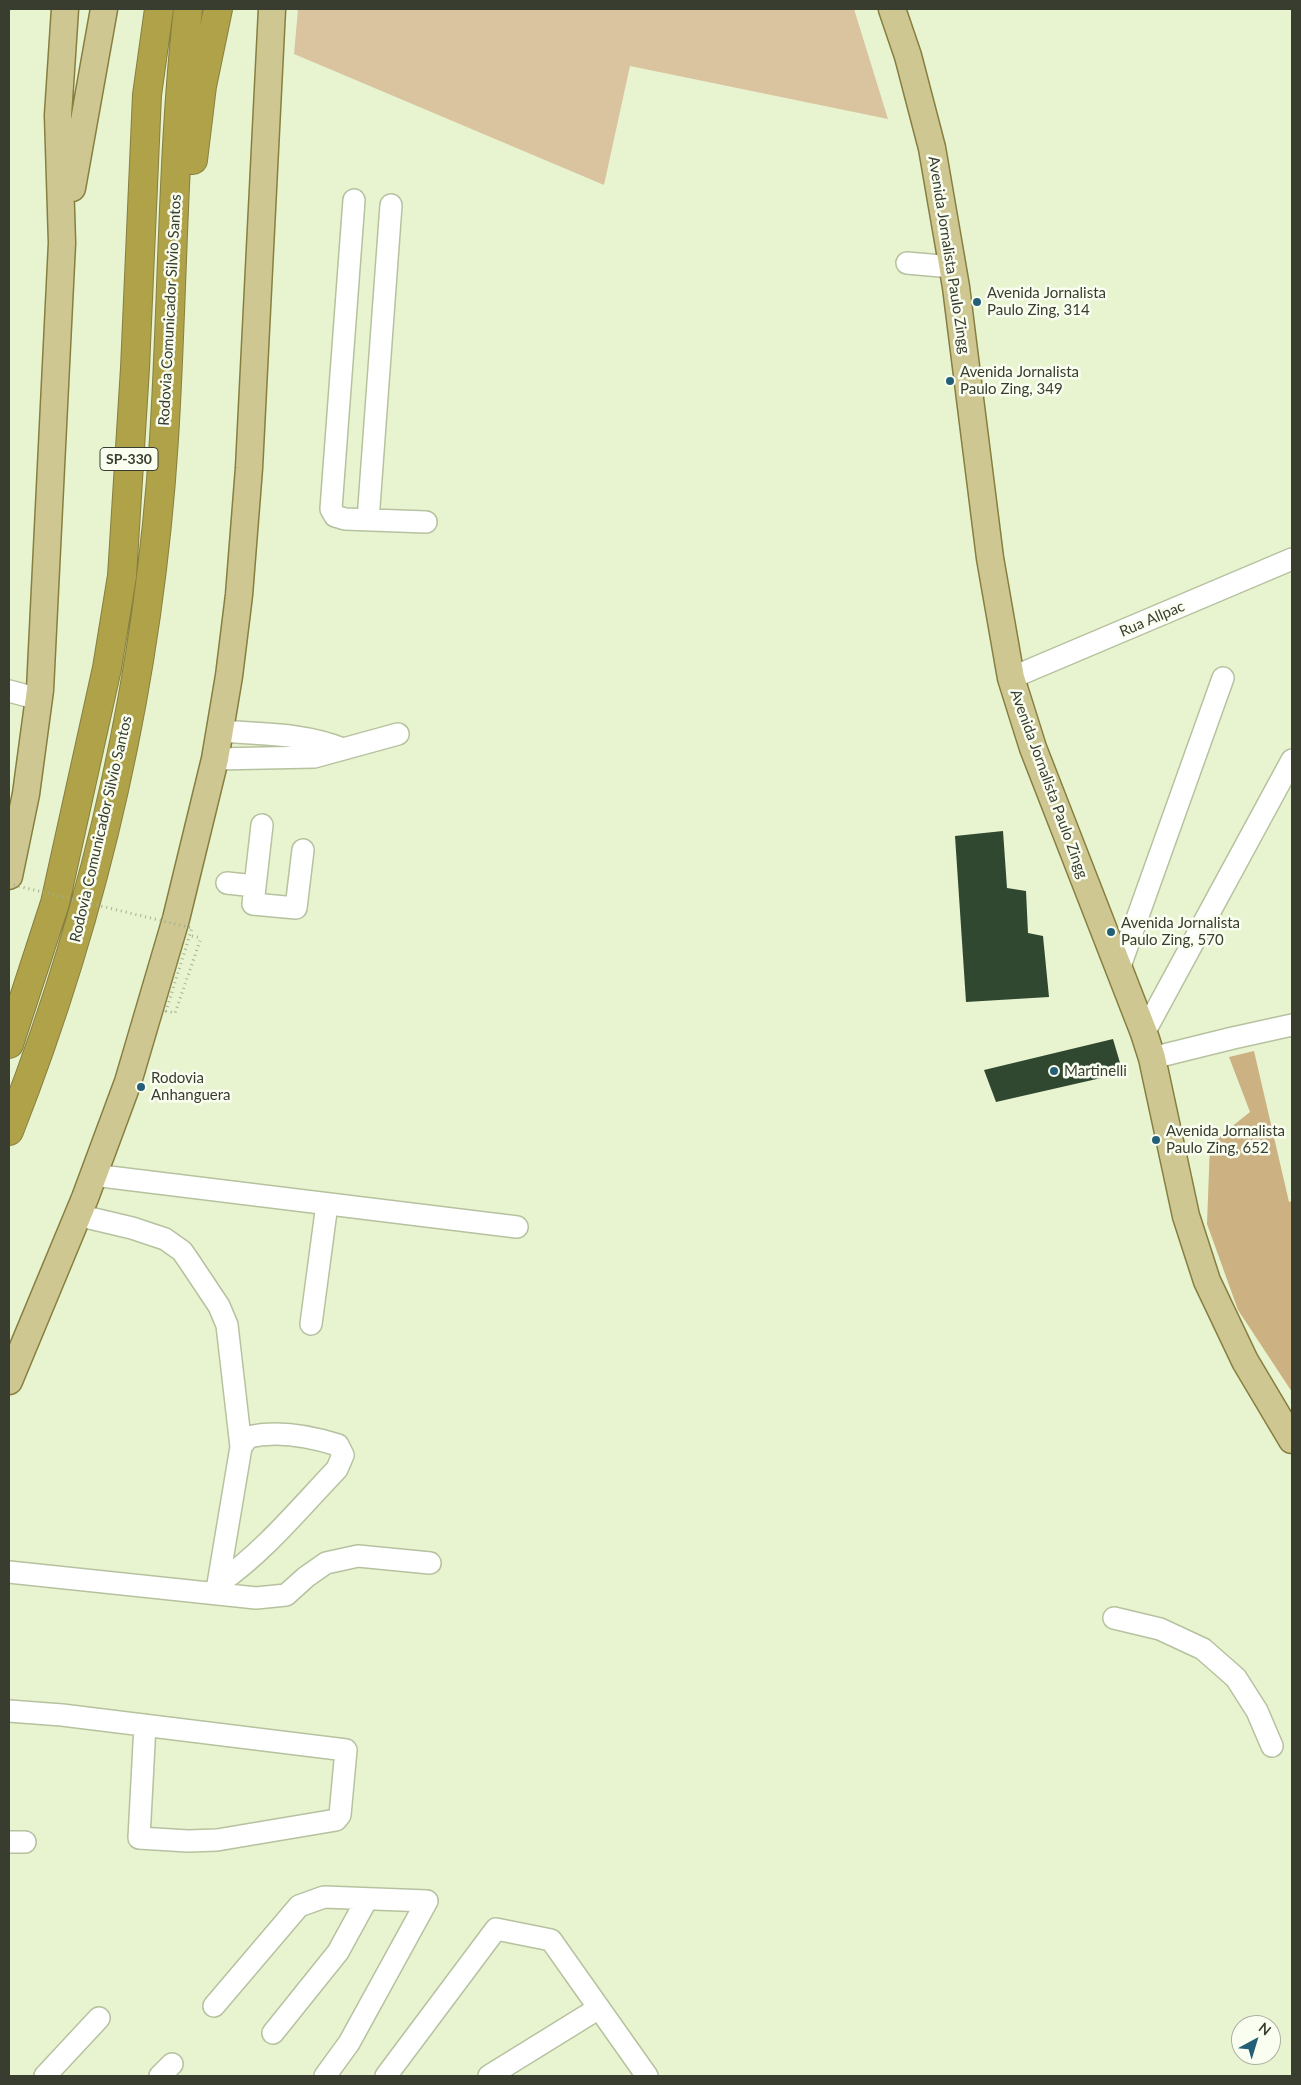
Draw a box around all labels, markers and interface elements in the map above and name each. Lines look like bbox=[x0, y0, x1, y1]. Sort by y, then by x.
street label: Avenida Jornalista Paulo Zingg bbox=[924, 155, 974, 355]
street label: Rodovia Comunicador Silvio Santos bbox=[155, 194, 185, 426]
place label: Avenida Jornalista Paulo Zing, 314 bbox=[987, 284, 1106, 319]
marker: Avenida Jornalista Paulo Zing, 314 bbox=[971, 296, 983, 308]
place label: Avenida Jornalista Paulo Zing, 349 bbox=[960, 363, 1079, 398]
marker: Avenida Jornalista Paulo Zing, 349 bbox=[944, 375, 956, 387]
road number: SP-330 bbox=[100, 448, 158, 470]
street label: Rua Allpac bbox=[1117, 597, 1187, 641]
street label: Avenida Jornalista Paulo Zingg bbox=[1006, 687, 1092, 881]
street label: Rodovia Comunicador Silvio Santos bbox=[66, 714, 136, 944]
place label: Avenida Jornalista Paulo Zing, 570 bbox=[1121, 914, 1240, 949]
marker: Avenida Jornalista Paulo Zing, 570 bbox=[1105, 926, 1117, 938]
place label: Martinelli bbox=[1064, 1062, 1127, 1080]
marker: Martinelli bbox=[1048, 1065, 1060, 1077]
place label: Rodovia Anhanguera bbox=[151, 1069, 231, 1104]
marker: Rodovia Anhanguera bbox=[135, 1081, 147, 1093]
place label: Avenida Jornalista Paulo Zing, 652 bbox=[1166, 1122, 1285, 1157]
marker: Avenida Jornalista Paulo Zing, 652 bbox=[1150, 1134, 1162, 1146]
north arrow bbox=[1231, 2015, 1281, 2065]
text: N bbox=[1256, 2019, 1275, 2039]

